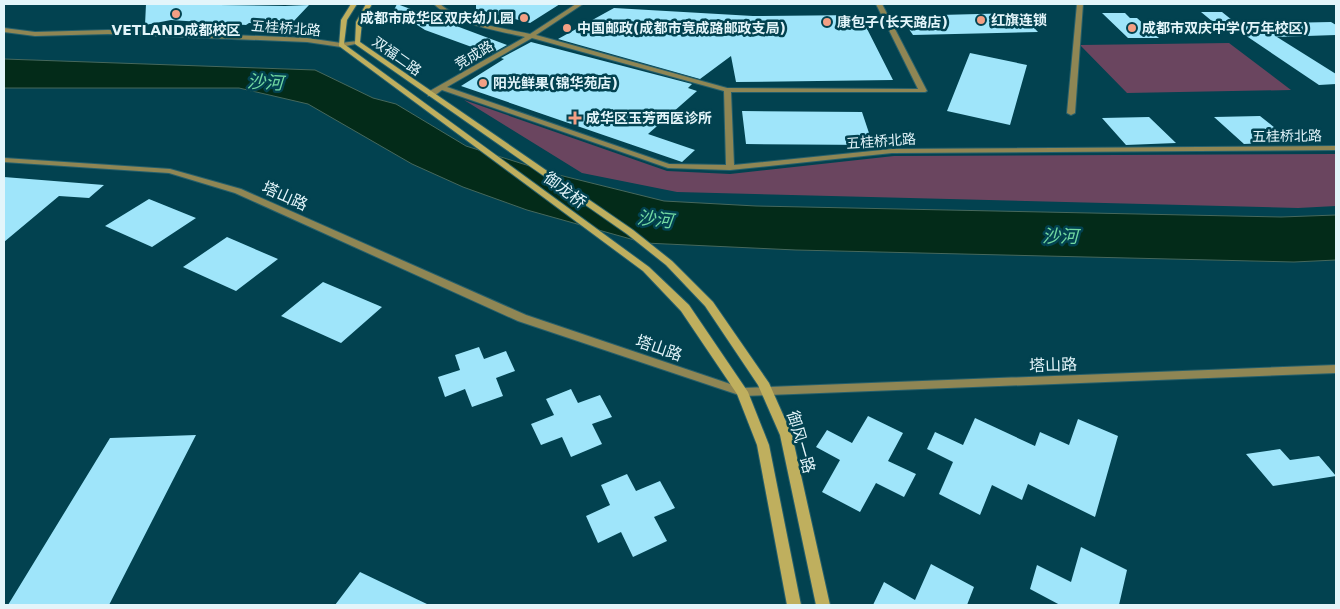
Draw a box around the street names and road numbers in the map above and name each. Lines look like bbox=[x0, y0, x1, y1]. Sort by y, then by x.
street label: 五桂桥北路 bbox=[251, 18, 321, 38]
street label: 双福二路 bbox=[369, 33, 425, 79]
street label: 竞成路 bbox=[452, 37, 496, 73]
street label: 五桂桥北路 bbox=[1252, 127, 1322, 145]
street label: 五桂桥北路 bbox=[846, 131, 916, 151]
street label: 御龙桥 bbox=[540, 168, 590, 212]
street label: 塔山路 bbox=[259, 178, 311, 214]
street label: 塔山路 bbox=[633, 331, 685, 365]
street label: 塔山路 bbox=[1029, 355, 1077, 375]
street label: 御风一路 bbox=[783, 409, 819, 475]

